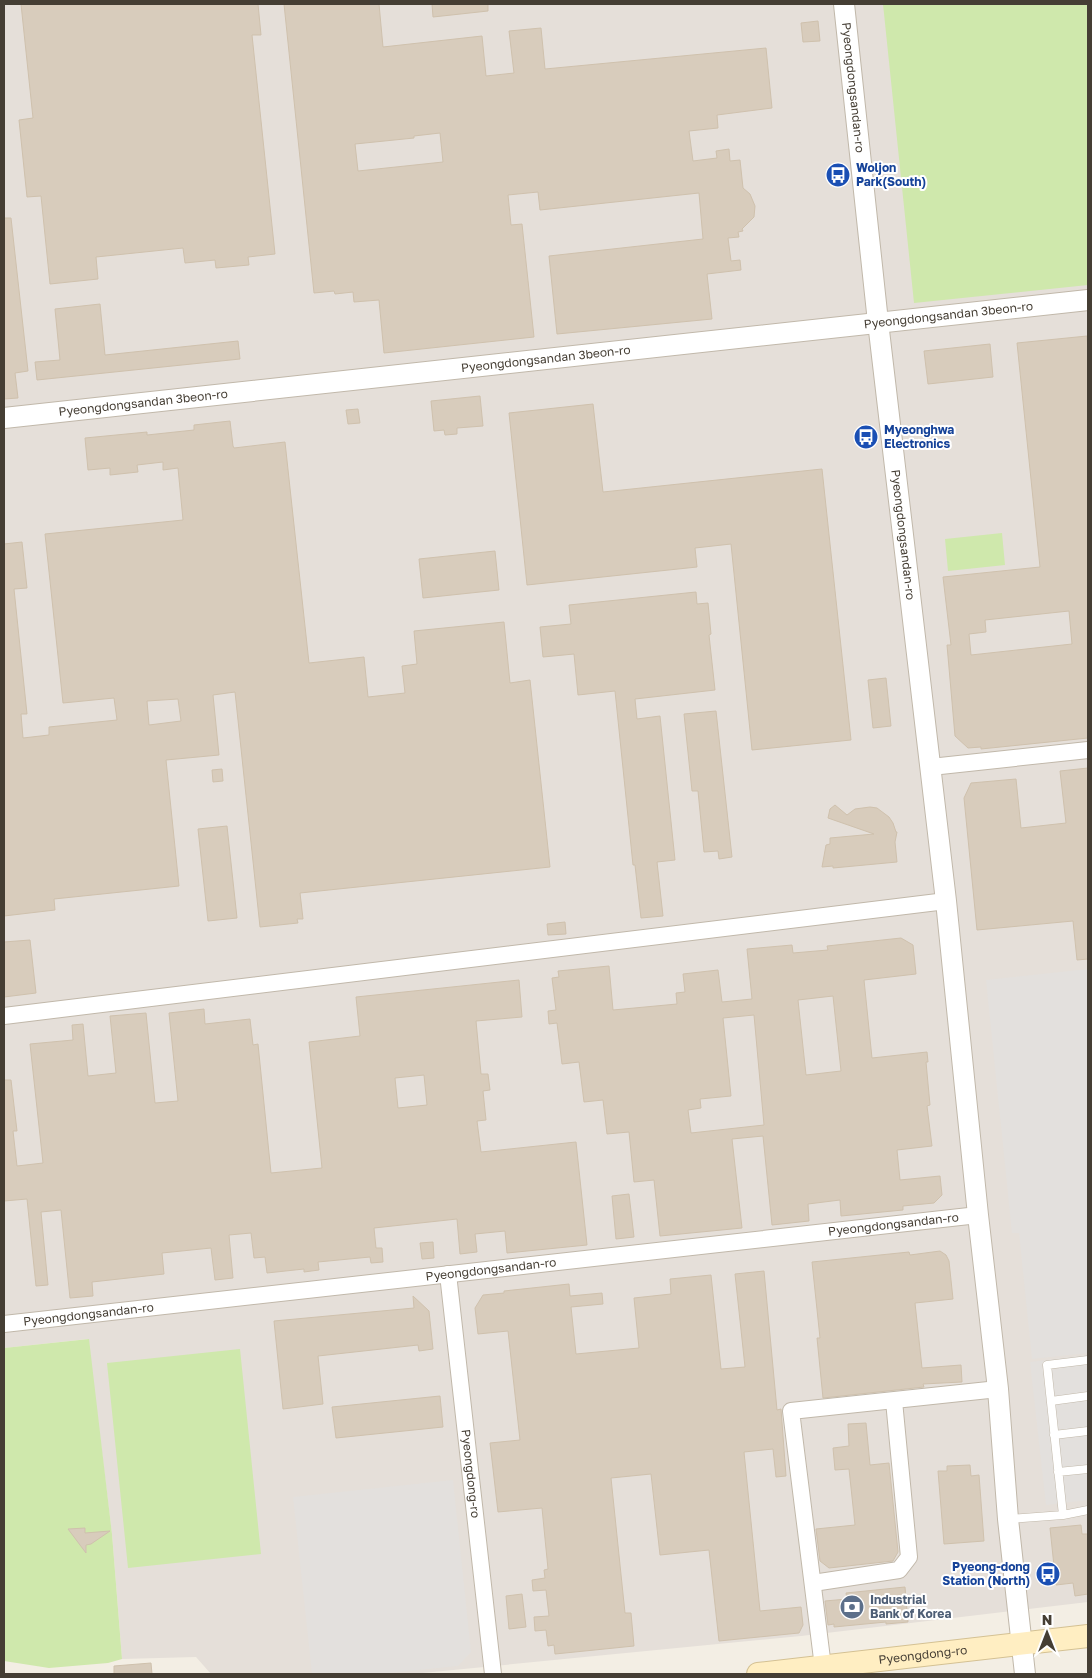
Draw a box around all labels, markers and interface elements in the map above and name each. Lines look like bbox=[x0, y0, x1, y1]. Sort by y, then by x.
street label: Pyeongdongsandan-ro bbox=[839, 21, 868, 154]
place label: Woljon Park(South) bbox=[856, 160, 926, 189]
bus stop icon: Woljon Park(South) bbox=[825, 162, 851, 188]
street label: Pyeongdongsandan 3beon-ro bbox=[863, 298, 1034, 331]
street label: Pyeongdongsandan 3beon-ro bbox=[460, 342, 631, 375]
street label: Pyeongdongsandan 3beon-ro bbox=[58, 386, 229, 419]
place label: Myeonghwa Electronics bbox=[884, 422, 954, 451]
bus stop icon: Myeonghwa Electronics bbox=[853, 424, 879, 450]
street label: Pyeongdongsandan-ro bbox=[888, 469, 919, 601]
street label: Pyeongdongsandan-ro bbox=[827, 1209, 959, 1239]
street label: Pyeongdongsandan-ro bbox=[425, 1254, 557, 1284]
street label: Pyeongdongsandan-ro bbox=[22, 1299, 155, 1329]
street label: Pyeongdong-ro bbox=[459, 1429, 483, 1519]
place label: Pyeong-dong Station (North) bbox=[942, 1559, 1030, 1588]
bus stop icon: Pyeong-dong Station (North) bbox=[1035, 1561, 1061, 1587]
place label: Industrial Bank of Korea bbox=[870, 1592, 951, 1621]
bank icon: Industrial Bank of Korea bbox=[839, 1594, 865, 1620]
north arrow bbox=[1022, 1608, 1072, 1658]
text: N bbox=[1042, 1611, 1052, 1628]
street label: Pyeongdong-ro bbox=[878, 1642, 968, 1667]

